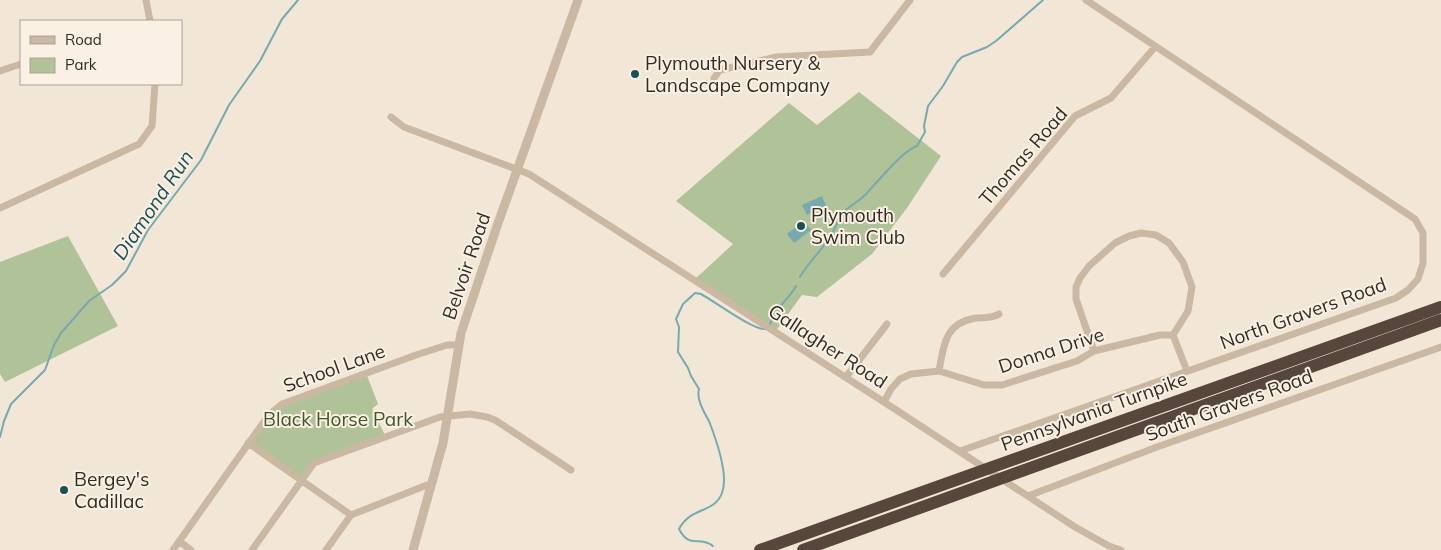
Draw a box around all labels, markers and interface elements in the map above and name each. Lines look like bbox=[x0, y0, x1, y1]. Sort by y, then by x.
legend bbox=[20, 20, 182, 85]
text: Road bbox=[65, 30, 102, 49]
place label: Plymouth Nursery & Landscape Company bbox=[645, 51, 830, 97]
text: Park bbox=[65, 55, 97, 74]
marker: Plymouth Nursery & Landscape Company bbox=[629, 68, 641, 80]
street label: Thomas Road bbox=[974, 102, 1072, 210]
water label: Diamond Run bbox=[107, 145, 198, 264]
place label: Plymouth Swim Club bbox=[811, 203, 905, 249]
street label: Belvoir Road bbox=[436, 209, 496, 323]
marker: Plymouth Swim Club bbox=[795, 220, 807, 232]
street label: North Gravers Road bbox=[1217, 272, 1389, 354]
street label: Gallagher Road bbox=[764, 299, 892, 393]
street label: Donna Drive bbox=[995, 322, 1107, 378]
street label: School Lane bbox=[280, 338, 388, 398]
street label: South Gravers Road bbox=[1142, 364, 1316, 446]
street label: Pennsylvania Turnpike bbox=[998, 366, 1190, 456]
park label: Black Horse Park bbox=[263, 407, 413, 431]
place label: Bergey's Cadillac bbox=[74, 467, 149, 513]
marker: Bergey's Cadillac bbox=[58, 484, 70, 496]

